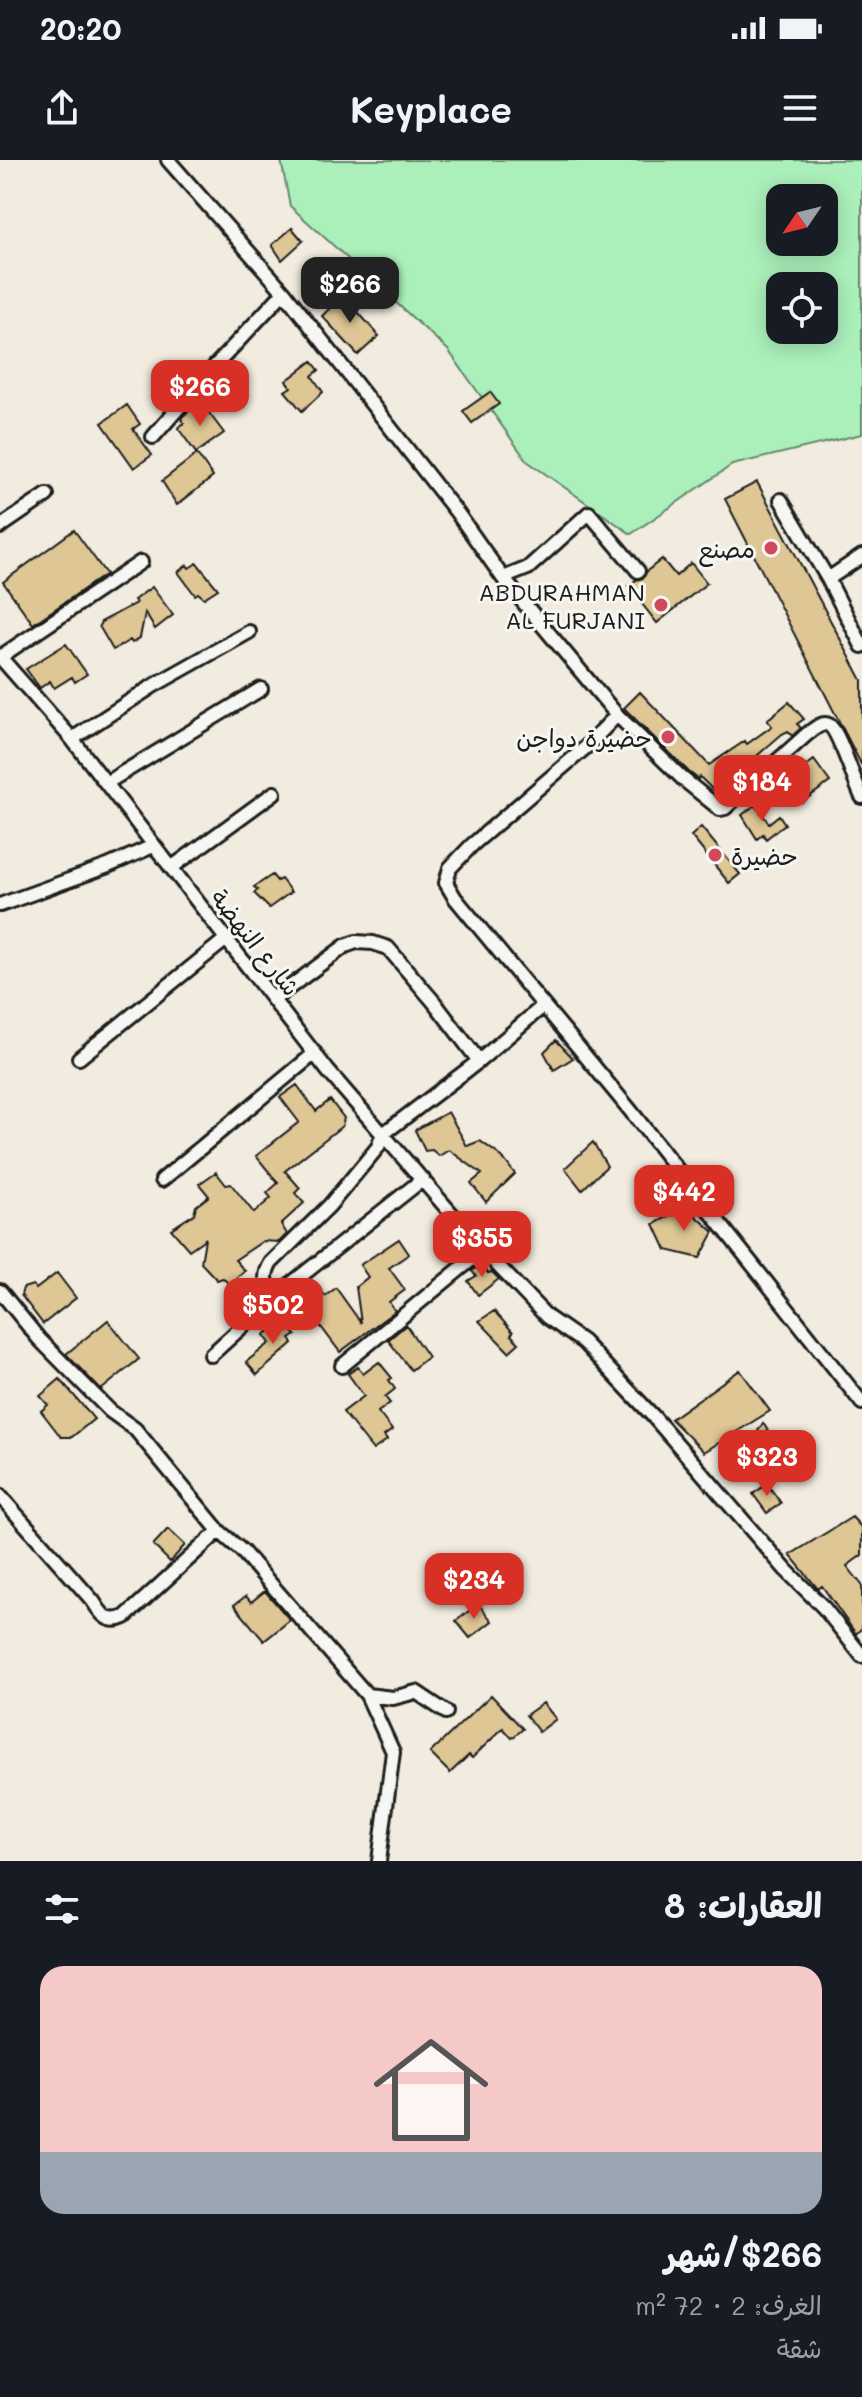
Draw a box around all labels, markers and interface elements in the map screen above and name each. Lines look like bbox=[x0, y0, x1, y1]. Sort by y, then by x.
text: 20:20 bbox=[40, 8, 122, 48]
text: Keyplace bbox=[350, 85, 512, 132]
icon: share bbox=[40, 86, 84, 130]
icon: menu bbox=[778, 86, 822, 130]
north arrow bbox=[766, 184, 838, 256]
map controls bbox=[766, 184, 838, 344]
pin: $266 bbox=[303, 257, 397, 325]
text: $266 bbox=[319, 266, 381, 300]
button: locate bbox=[766, 272, 838, 344]
pin: $266 bbox=[153, 360, 247, 428]
text: $266 bbox=[169, 369, 231, 403]
place label: مصنع bbox=[698, 533, 755, 567]
marker: مصنع bbox=[762, 539, 780, 557]
place label: ABDURAHMAN AL FURJANI bbox=[478, 576, 645, 635]
marker: ABDURAHMAN AL FURJANI bbox=[652, 596, 670, 614]
place label: حضيرة دواجن bbox=[516, 722, 652, 753]
marker: حضيرة دواجن bbox=[659, 728, 677, 746]
pin: $184 bbox=[715, 755, 809, 823]
text: $184 bbox=[732, 764, 792, 798]
place label: حضيرة bbox=[731, 840, 798, 871]
marker: حضيرة bbox=[706, 846, 724, 864]
street label: شارع النهضة bbox=[202, 882, 307, 1004]
pin: $442 bbox=[637, 1165, 731, 1233]
text: $442 bbox=[652, 1174, 716, 1208]
pin: $355 bbox=[435, 1211, 529, 1279]
text: $355 bbox=[451, 1220, 513, 1254]
pin: $502 bbox=[226, 1278, 320, 1346]
text: $502 bbox=[242, 1287, 304, 1321]
pin: $323 bbox=[720, 1430, 814, 1498]
text: $323 bbox=[736, 1439, 798, 1473]
pin: $234 bbox=[427, 1553, 521, 1621]
text: $234 bbox=[443, 1562, 505, 1596]
text: العقارات: 8 bbox=[664, 1882, 822, 1927]
icon: filters bbox=[40, 1887, 84, 1931]
icon: home bbox=[359, 2018, 503, 2162]
text: $266/شهر bbox=[664, 2231, 822, 2276]
text: الغرف: 2 · 72 m² bbox=[635, 2288, 822, 2322]
text: شقة bbox=[777, 2331, 822, 2365]

